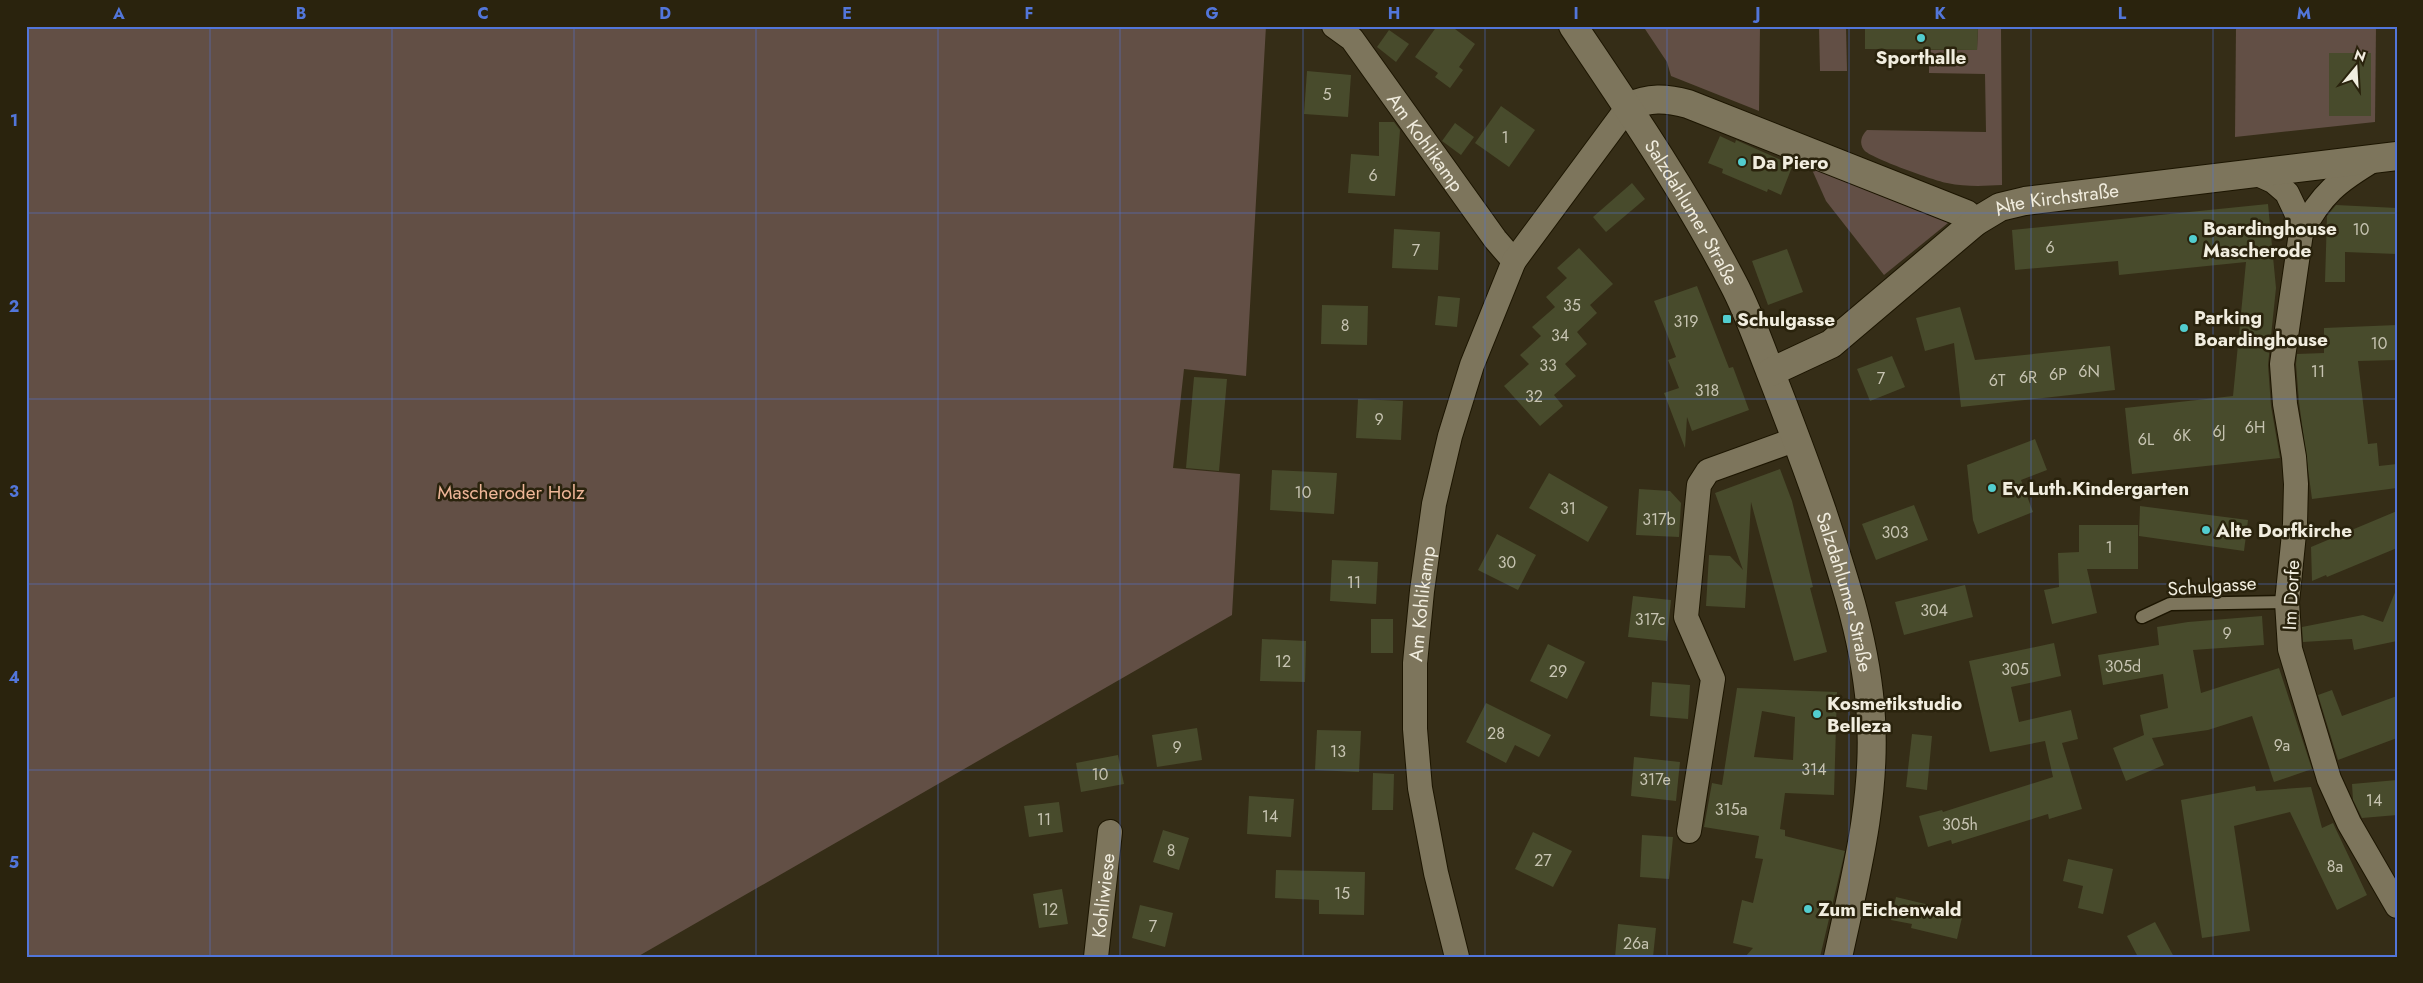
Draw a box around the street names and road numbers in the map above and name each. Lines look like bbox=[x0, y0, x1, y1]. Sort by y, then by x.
street label: Am Kohlikamp bbox=[1381, 87, 1471, 197]
street label: Salzdahlumer Straße bbox=[1638, 134, 1745, 290]
street label: Alte Kirchstraße bbox=[1988, 176, 2121, 222]
street label: Salzdahlumer Straße bbox=[1810, 508, 1879, 674]
street label: Am Kohlikamp bbox=[1402, 544, 1442, 663]
street label: Im Dorfe bbox=[2276, 559, 2306, 631]
street label: Schulgasse bbox=[2167, 569, 2257, 603]
street label: Kohliwiese bbox=[1085, 851, 1121, 939]

